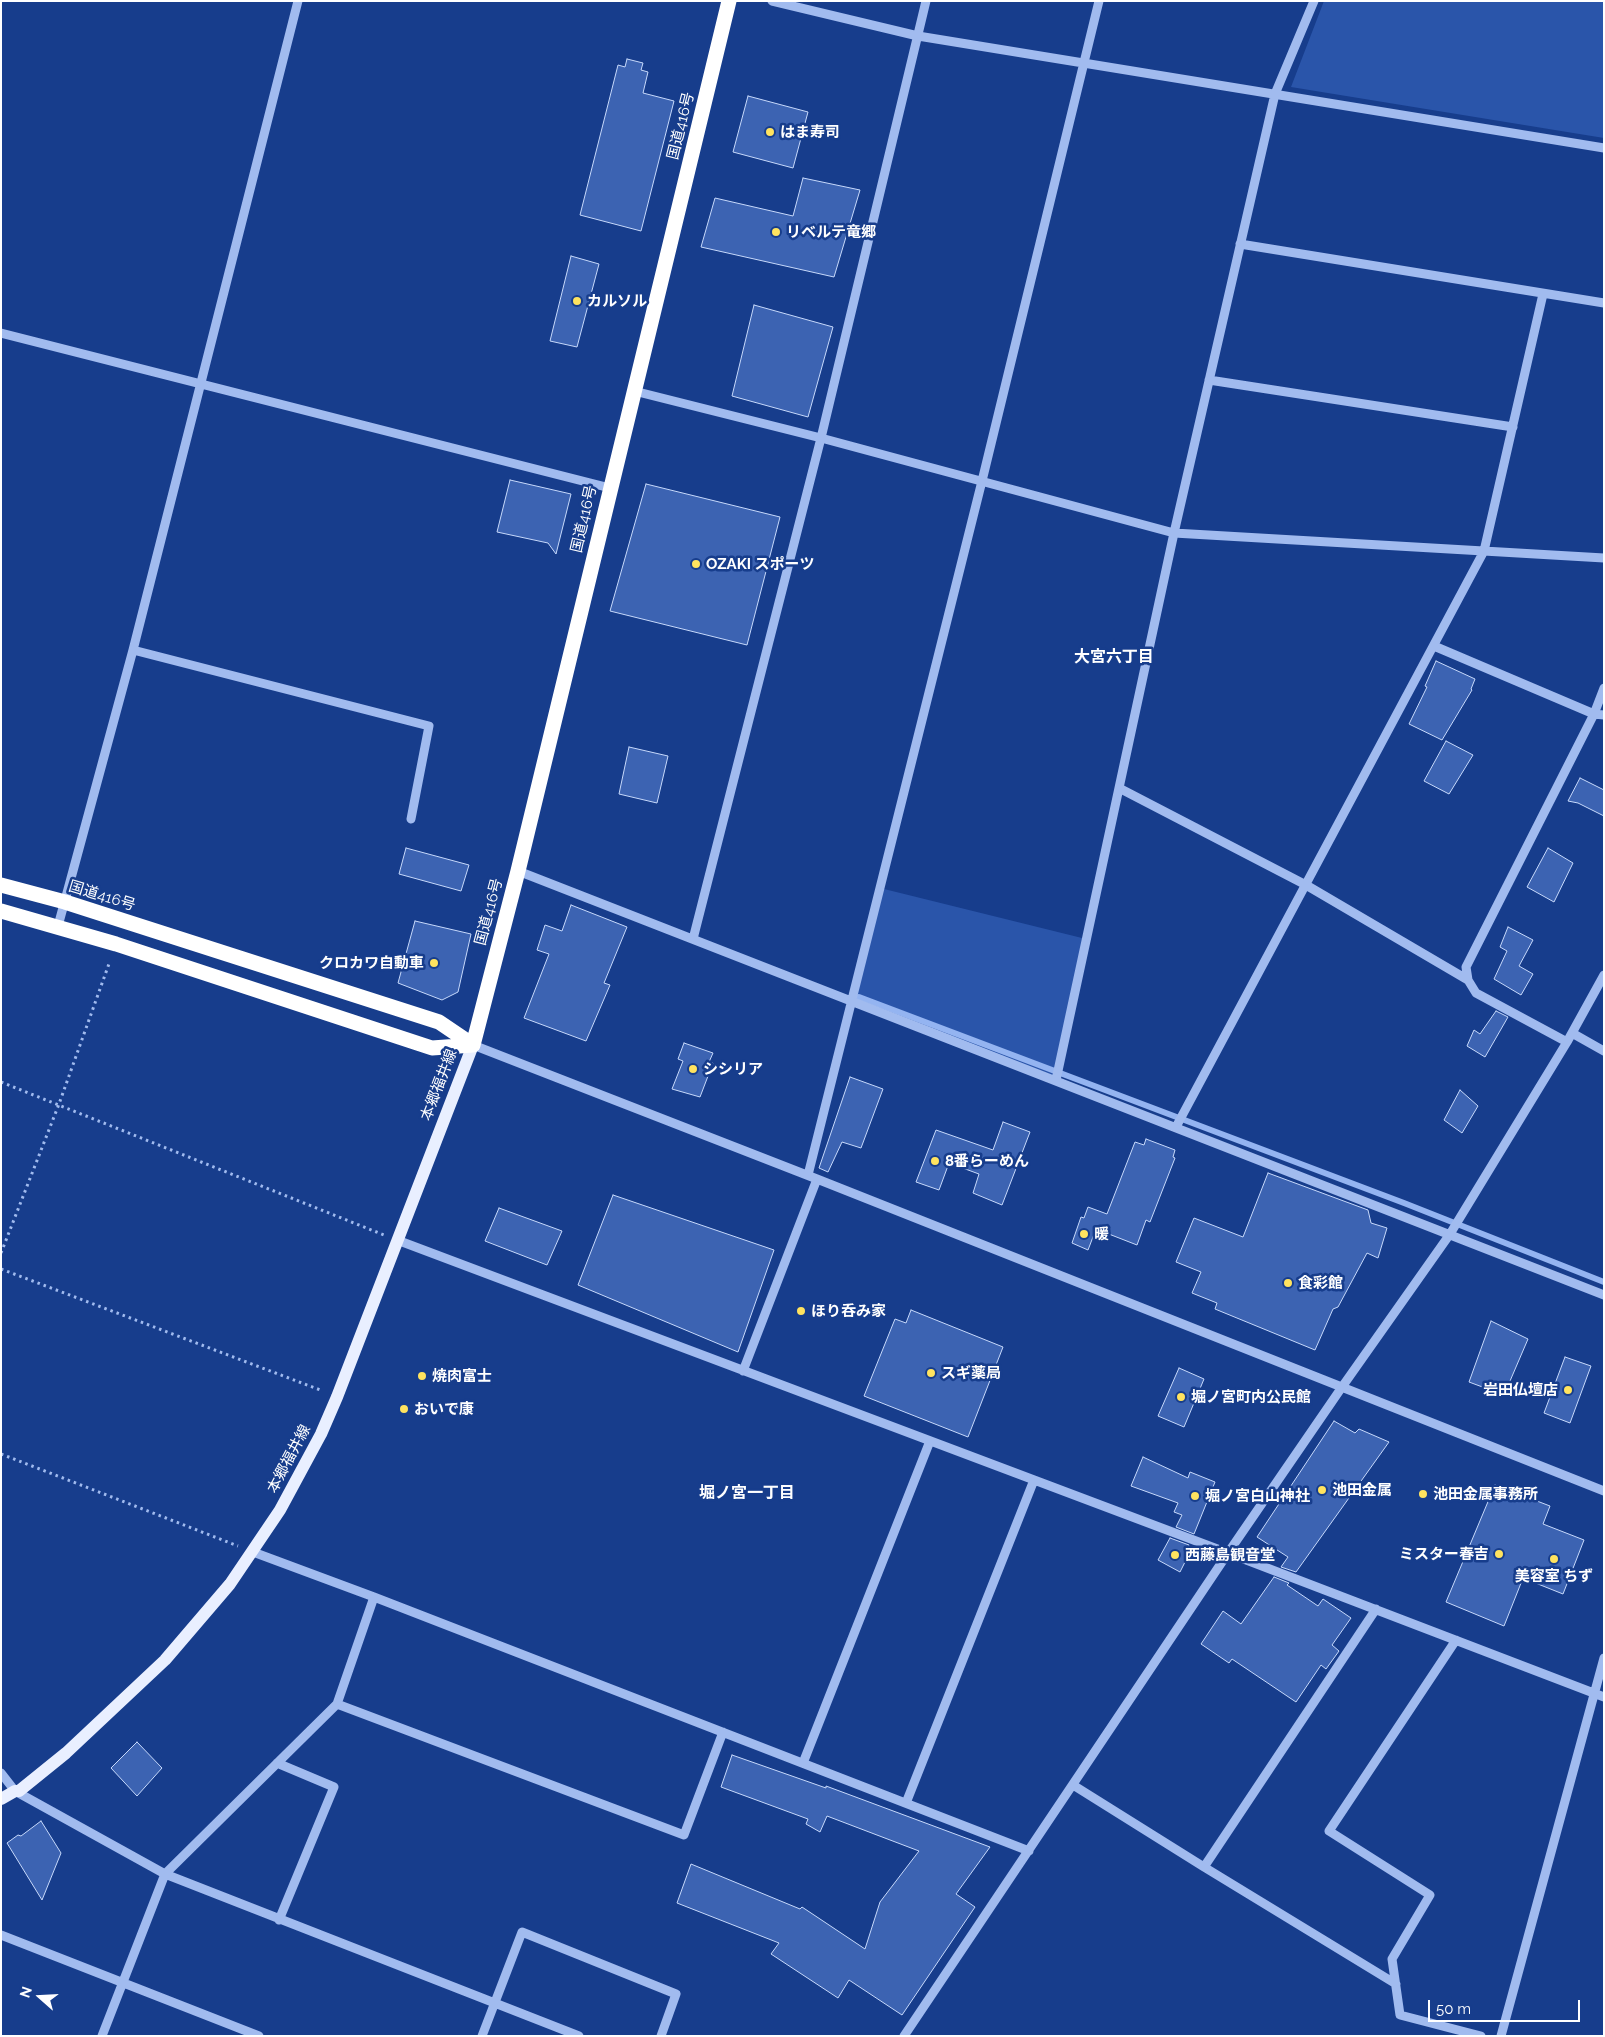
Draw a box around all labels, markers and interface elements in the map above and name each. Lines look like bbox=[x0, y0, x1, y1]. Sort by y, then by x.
street label: 国道416号 bbox=[664, 91, 698, 161]
place label: はま寿司 bbox=[780, 123, 840, 141]
marker: はま寿司 bbox=[764, 126, 776, 138]
place label: リベルテ竜郷 bbox=[786, 223, 876, 241]
marker: リベルテ竜郷 bbox=[770, 226, 782, 238]
place label: カルソル bbox=[587, 292, 647, 310]
marker: カルソル bbox=[571, 295, 583, 307]
street label: 国道416号 bbox=[568, 484, 600, 554]
place label: OZAKI スポーツ bbox=[706, 555, 815, 573]
marker: OZAKI スポーツ bbox=[690, 558, 702, 570]
district label: 大宮六丁目 bbox=[1074, 647, 1154, 667]
street label: 国道416号 bbox=[67, 877, 137, 915]
street label: 国道416号 bbox=[471, 877, 507, 947]
place label: クロカワ自動車 bbox=[319, 954, 424, 972]
marker: クロカワ自動車 bbox=[428, 957, 440, 969]
street label: 本郷福井線 bbox=[417, 1047, 461, 1123]
place label: シシリア bbox=[703, 1060, 763, 1078]
marker: シシリア bbox=[687, 1063, 699, 1075]
place label: 8番らーめん bbox=[945, 1152, 1029, 1170]
marker: 8番らーめん bbox=[929, 1155, 941, 1167]
place label: 暖 bbox=[1094, 1225, 1109, 1243]
marker: 暖 bbox=[1078, 1228, 1090, 1240]
place label: 食彩館 bbox=[1298, 1274, 1343, 1292]
marker: 食彩館 bbox=[1282, 1277, 1294, 1289]
place label: ほり呑み家 bbox=[811, 1302, 886, 1320]
marker: ほり呑み家 bbox=[795, 1305, 807, 1317]
place label: スギ薬局 bbox=[941, 1364, 1001, 1382]
place label: 焼肉富士 bbox=[432, 1367, 492, 1385]
marker: スギ薬局 bbox=[925, 1367, 937, 1379]
marker: 焼肉富士 bbox=[416, 1370, 428, 1382]
place label: 岩田仏壇店 bbox=[1483, 1381, 1558, 1399]
marker: 岩田仏壇店 bbox=[1562, 1384, 1574, 1396]
place label: 堀ノ宮町内公民館 bbox=[1191, 1388, 1311, 1406]
marker: 堀ノ宮町内公民館 bbox=[1175, 1391, 1187, 1403]
place label: おいで康 bbox=[414, 1400, 474, 1418]
marker: おいで康 bbox=[398, 1403, 410, 1415]
street label: 本郷福井線 bbox=[263, 1422, 315, 1496]
place label: 池田金属 bbox=[1332, 1481, 1392, 1499]
district label: 堀ノ宮一丁目 bbox=[699, 1483, 795, 1503]
marker: 池田金属 bbox=[1316, 1484, 1328, 1496]
place label: 池田金属事務所 bbox=[1433, 1485, 1538, 1503]
place label: 堀ノ宮白山神社 bbox=[1205, 1487, 1310, 1505]
marker: 池田金属事務所 bbox=[1417, 1488, 1429, 1500]
marker: 堀ノ宮白山神社 bbox=[1189, 1490, 1201, 1502]
place label: ミスター春吉 bbox=[1399, 1545, 1489, 1563]
place label: 西藤島観音堂 bbox=[1185, 1546, 1275, 1564]
marker: ミスター春吉 bbox=[1493, 1548, 1505, 1560]
marker: 西藤島観音堂 bbox=[1169, 1549, 1181, 1561]
marker: 美容室 ちず bbox=[1548, 1553, 1560, 1565]
place label: 美容室 ちず bbox=[1515, 1567, 1593, 1585]
north arrow bbox=[15, 1972, 65, 2022]
text: N bbox=[17, 1984, 35, 2000]
scale bar bbox=[1430, 1990, 1582, 2022]
text: 50 m bbox=[1436, 2000, 1471, 2018]

